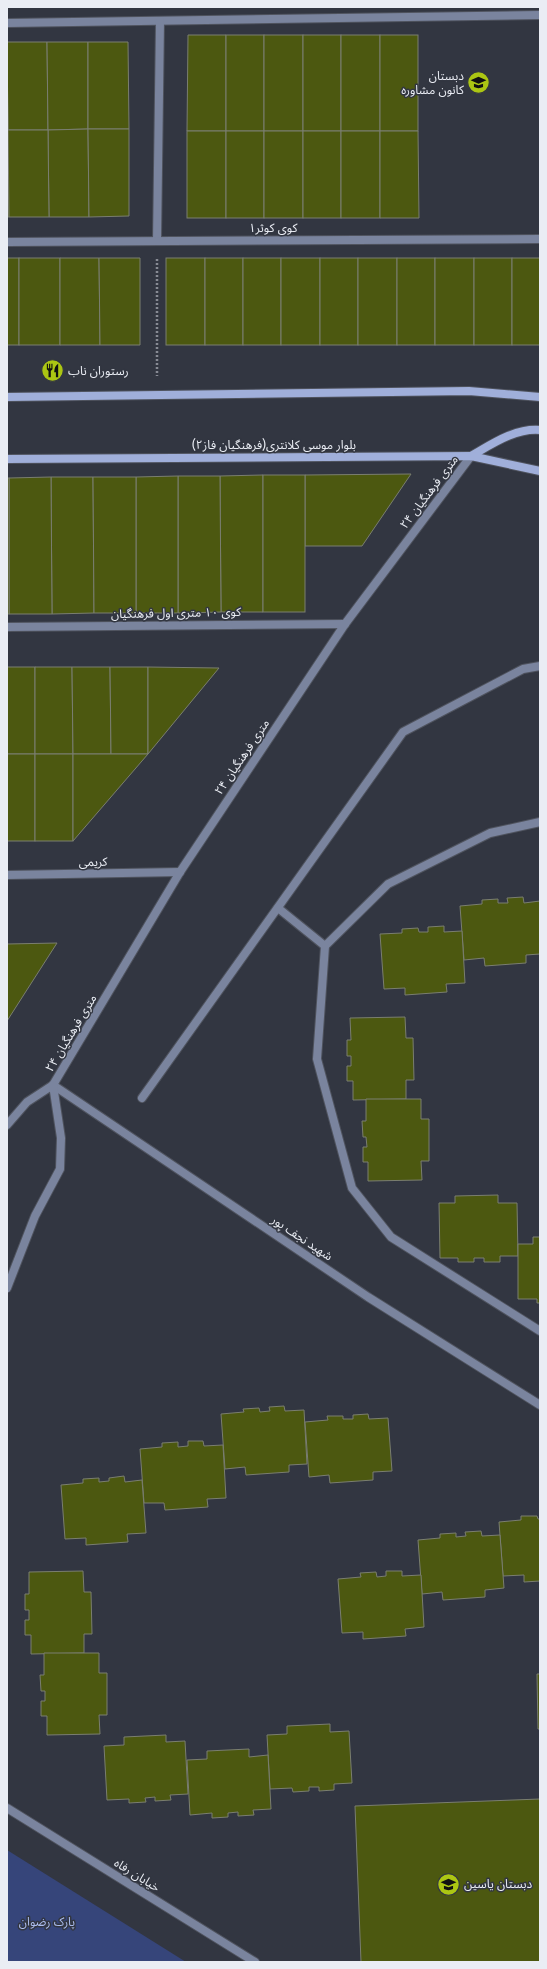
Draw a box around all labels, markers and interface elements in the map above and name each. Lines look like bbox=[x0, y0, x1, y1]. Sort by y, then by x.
place label: دبستان کانون مشاوره bbox=[401, 69, 465, 97]
school or university icon: دبستان کانون مشاوره bbox=[466, 70, 492, 96]
street label: کوی کوثر۱ bbox=[249, 221, 298, 235]
restaurant icon: رستوران ناب bbox=[40, 358, 66, 384]
place label: رستوران ناب bbox=[68, 364, 129, 378]
street label: بلوار موسی کلانتری(فرهنگیان فاز۲) bbox=[192, 438, 356, 452]
street label: ۲۴ متری فرهنگیان bbox=[397, 453, 461, 531]
street label: کوی ۱۰ متری اول فرهنگیان bbox=[111, 605, 242, 621]
street label: ۲۴ متری فرهنگیان bbox=[212, 717, 272, 797]
street label: کریمی bbox=[79, 855, 109, 869]
street label: ۲۴ متری فرهنگیان bbox=[42, 992, 100, 1074]
street label: شهید نجف پور bbox=[267, 1212, 335, 1264]
street label: خیابان رفاه bbox=[112, 1856, 162, 1894]
school or university icon: دبستان یاسین bbox=[436, 1871, 462, 1897]
place label: دبستان یاسین bbox=[464, 1877, 533, 1891]
park label: پارک رضوان bbox=[19, 1915, 75, 1930]

